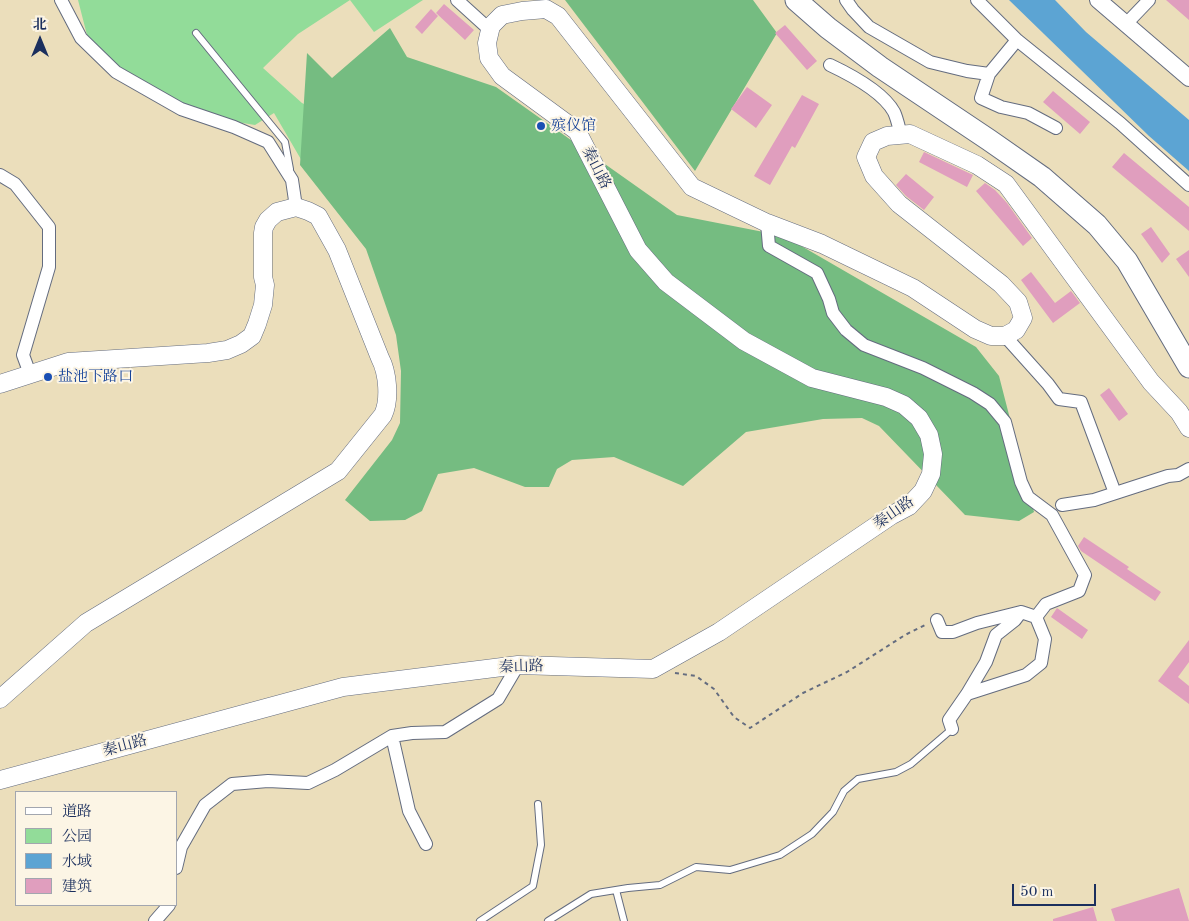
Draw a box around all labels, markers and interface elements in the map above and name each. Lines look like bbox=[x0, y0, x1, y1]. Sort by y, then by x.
north arrow bbox=[15, 15, 65, 65]
text: 北 bbox=[33, 18, 47, 32]
place label: 殡仪馆 bbox=[551, 117, 596, 135]
marker: 殡仪馆 bbox=[535, 120, 547, 132]
street label: 秦山路 bbox=[578, 144, 614, 192]
place label: 盐池下路口 bbox=[58, 368, 133, 386]
marker: 盐池下路口 bbox=[42, 371, 54, 383]
street label: 秦山路 bbox=[870, 493, 918, 533]
street label: 秦山路 bbox=[498, 657, 544, 677]
street label: 秦山路 bbox=[101, 731, 149, 761]
legend bbox=[15, 791, 178, 906]
text: 道路 bbox=[62, 805, 92, 820]
text: 公园 bbox=[62, 830, 92, 845]
text: 水域 bbox=[62, 855, 92, 870]
scale bar bbox=[1014, 874, 1098, 906]
text: 建筑 bbox=[62, 880, 92, 895]
text: 50 m bbox=[1020, 885, 1054, 900]

